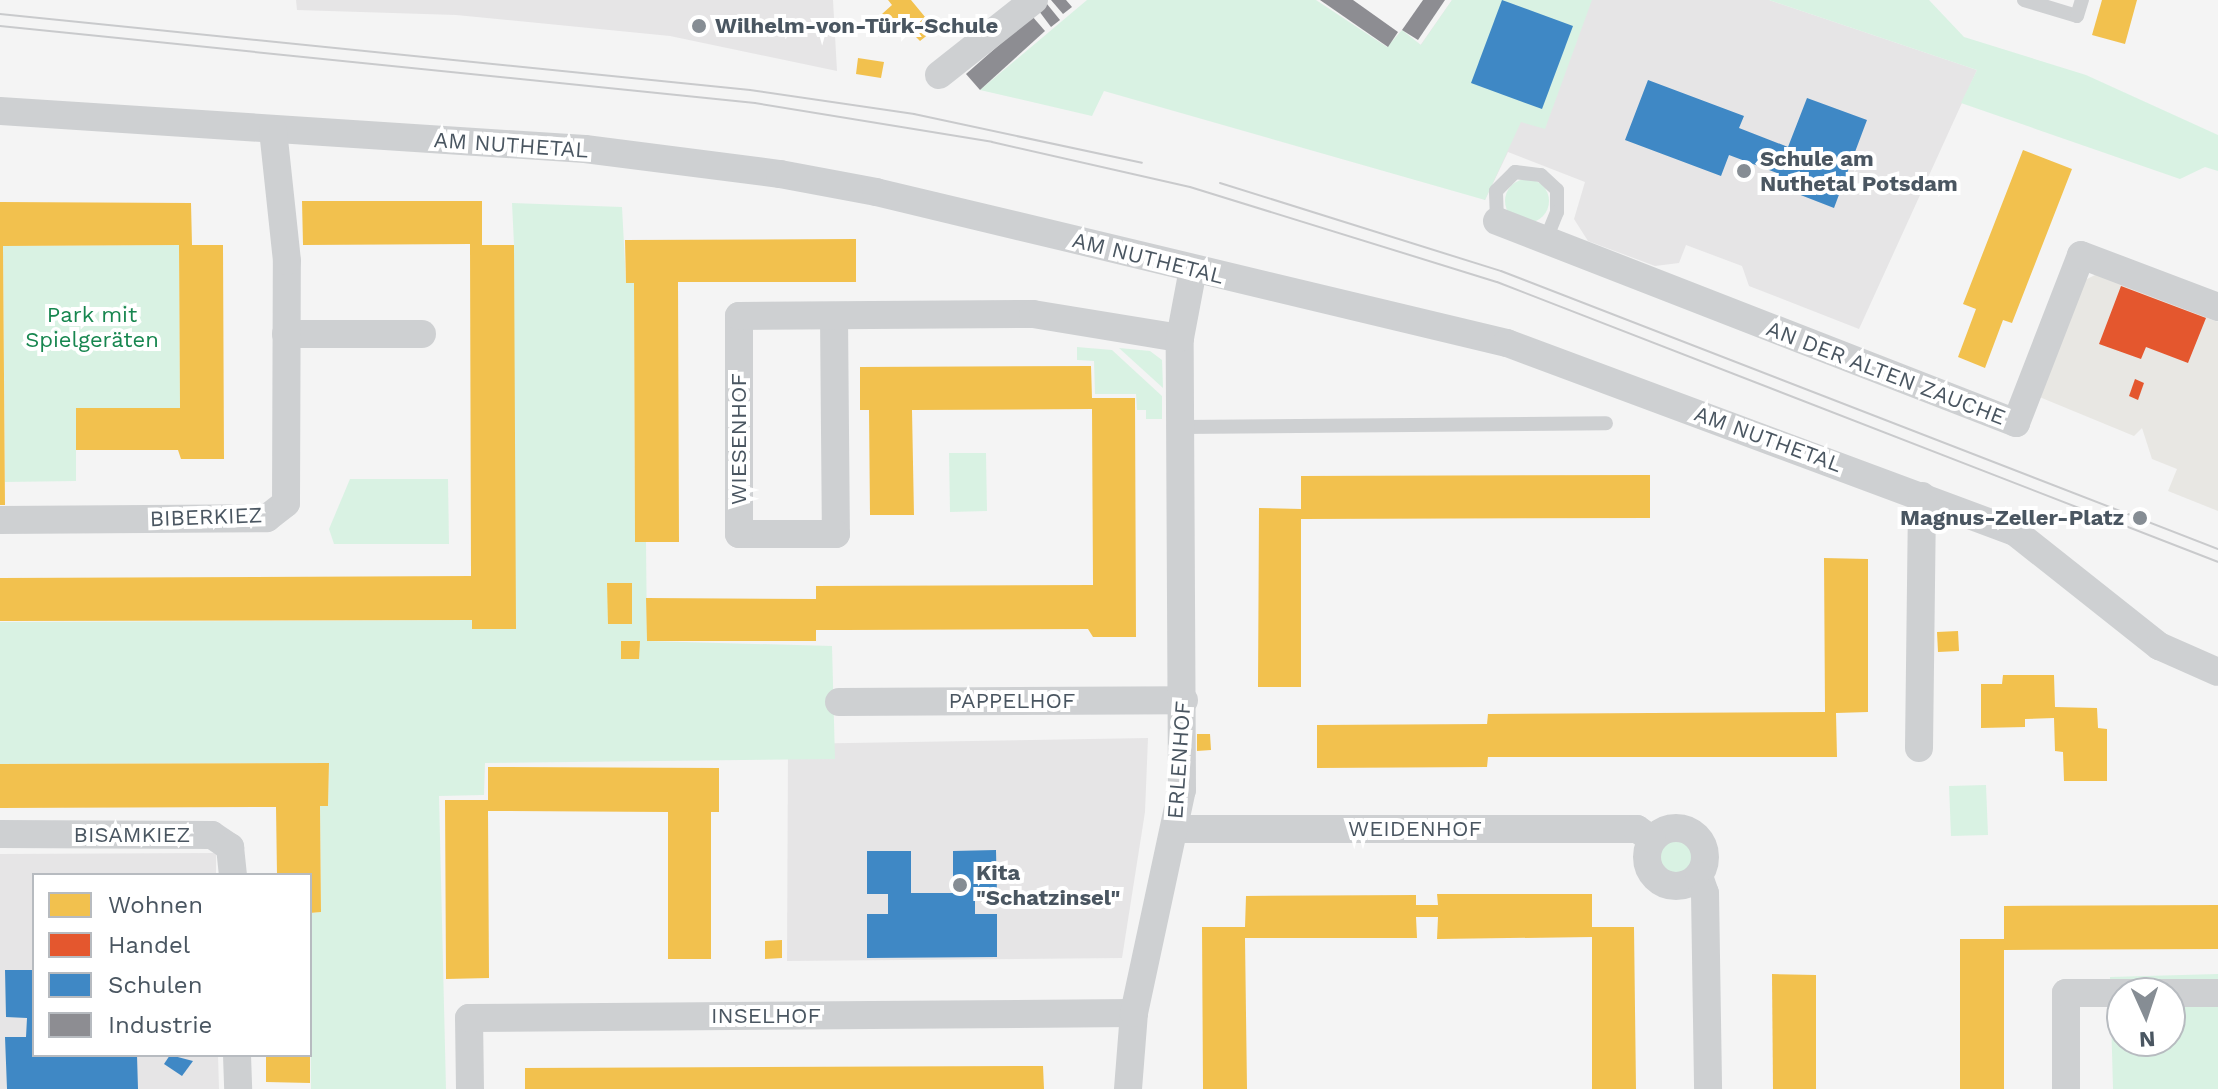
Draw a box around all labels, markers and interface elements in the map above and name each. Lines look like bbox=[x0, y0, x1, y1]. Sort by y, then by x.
place label: Wilhelm-von-Türk-Schule bbox=[715, 13, 998, 39]
marker: Wilhelm-von-Türk-Schule bbox=[690, 17, 708, 35]
street label: AM NUTHETAL bbox=[433, 126, 589, 164]
place label: Schule am Nuthetal Potsdam bbox=[1760, 145, 1958, 196]
marker: Schule am Nuthetal Potsdam bbox=[1735, 162, 1753, 180]
street label: AM NUTHETAL bbox=[1070, 226, 1226, 290]
park label: Park mit Spielgeräten bbox=[25, 301, 159, 352]
street label: AN DER ALTEN ZAUCHE bbox=[1762, 315, 2010, 431]
street label: WIESENHOF bbox=[726, 373, 752, 505]
street label: AM NUTHETAL bbox=[1691, 400, 1845, 478]
street label: BIBERKIEZ bbox=[149, 502, 263, 532]
place label: Magnus-Zeller-Platz bbox=[1900, 505, 2124, 531]
marker: Magnus-Zeller-Platz bbox=[2131, 509, 2149, 527]
street label: PAPPELHOF bbox=[949, 688, 1075, 714]
street label: ERLENHOF bbox=[1162, 700, 1196, 820]
street label: WEIDENHOF bbox=[1348, 816, 1482, 842]
street label: BISAMKIEZ bbox=[74, 822, 190, 848]
place label: Kita "Schatzinsel" bbox=[976, 859, 1120, 910]
legend bbox=[32, 873, 312, 1057]
marker: Kita "Schatzinsel" bbox=[951, 876, 969, 894]
text: Wohnen bbox=[108, 891, 203, 919]
text: Handel bbox=[108, 931, 190, 959]
text: Schulen bbox=[108, 971, 203, 999]
north arrow bbox=[2106, 977, 2186, 1057]
street label: INSELHOF bbox=[711, 1003, 821, 1029]
text: Industrie bbox=[108, 1011, 212, 1039]
text: N bbox=[2138, 1027, 2156, 1052]

